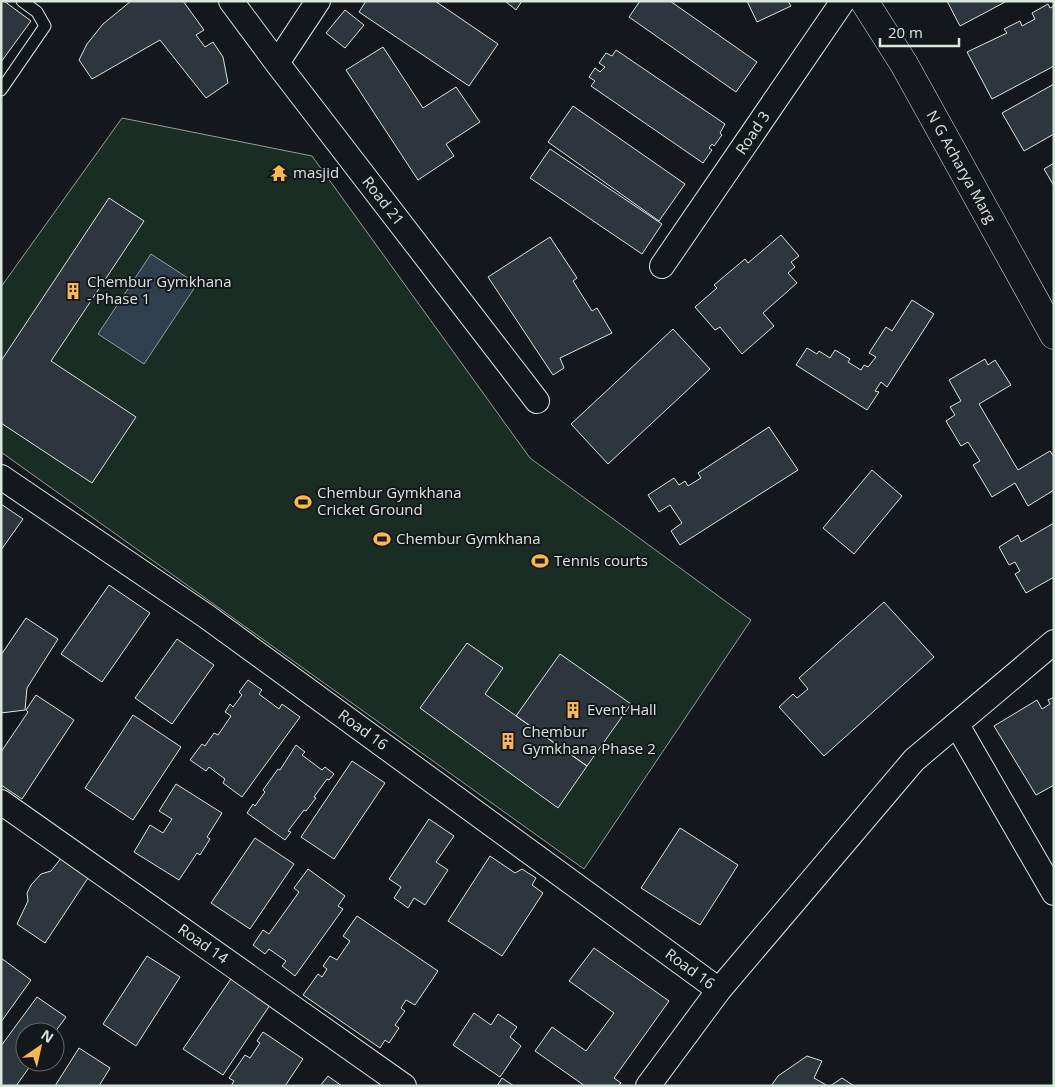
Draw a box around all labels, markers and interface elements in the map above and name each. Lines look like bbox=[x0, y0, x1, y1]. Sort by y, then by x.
scale bar bbox=[880, 15, 959, 47]
text: 20 m bbox=[888, 22, 923, 42]
street label: N G Acharya Marg bbox=[923, 106, 1001, 227]
street label: Road 3 bbox=[730, 107, 774, 158]
place label: masjid bbox=[293, 162, 339, 182]
temple icon: masjid bbox=[269, 163, 289, 183]
street label: Road 21 bbox=[358, 172, 409, 229]
place label: Chembur Gymkhana - Phase 1 bbox=[87, 271, 232, 308]
building icon: Chembur Gymkhana - Phase 1 bbox=[63, 281, 83, 301]
place label: Chembur Gymkhana Cricket Ground bbox=[317, 482, 462, 519]
sports icon: Chembur Gymkhana Cricket Ground bbox=[293, 492, 313, 512]
place label: Chembur Gymkhana bbox=[396, 528, 541, 548]
sports icon: Chembur Gymkhana bbox=[372, 529, 392, 549]
place label: Tennis courts bbox=[554, 550, 648, 570]
sports icon: Tennis courts bbox=[530, 551, 550, 571]
place label: Event Hall bbox=[587, 699, 657, 719]
building icon: Event Hall bbox=[563, 700, 583, 720]
street label: Road 16 bbox=[335, 704, 392, 754]
place label: Chembur Gymkhana Phase 2 bbox=[522, 721, 656, 758]
building icon: Chembur Gymkhana Phase 2 bbox=[498, 731, 518, 751]
street label: Road 14 bbox=[175, 919, 233, 968]
street label: Road 16 bbox=[662, 943, 719, 993]
north arrow bbox=[15, 1022, 65, 1072]
text: N bbox=[38, 1025, 58, 1047]

